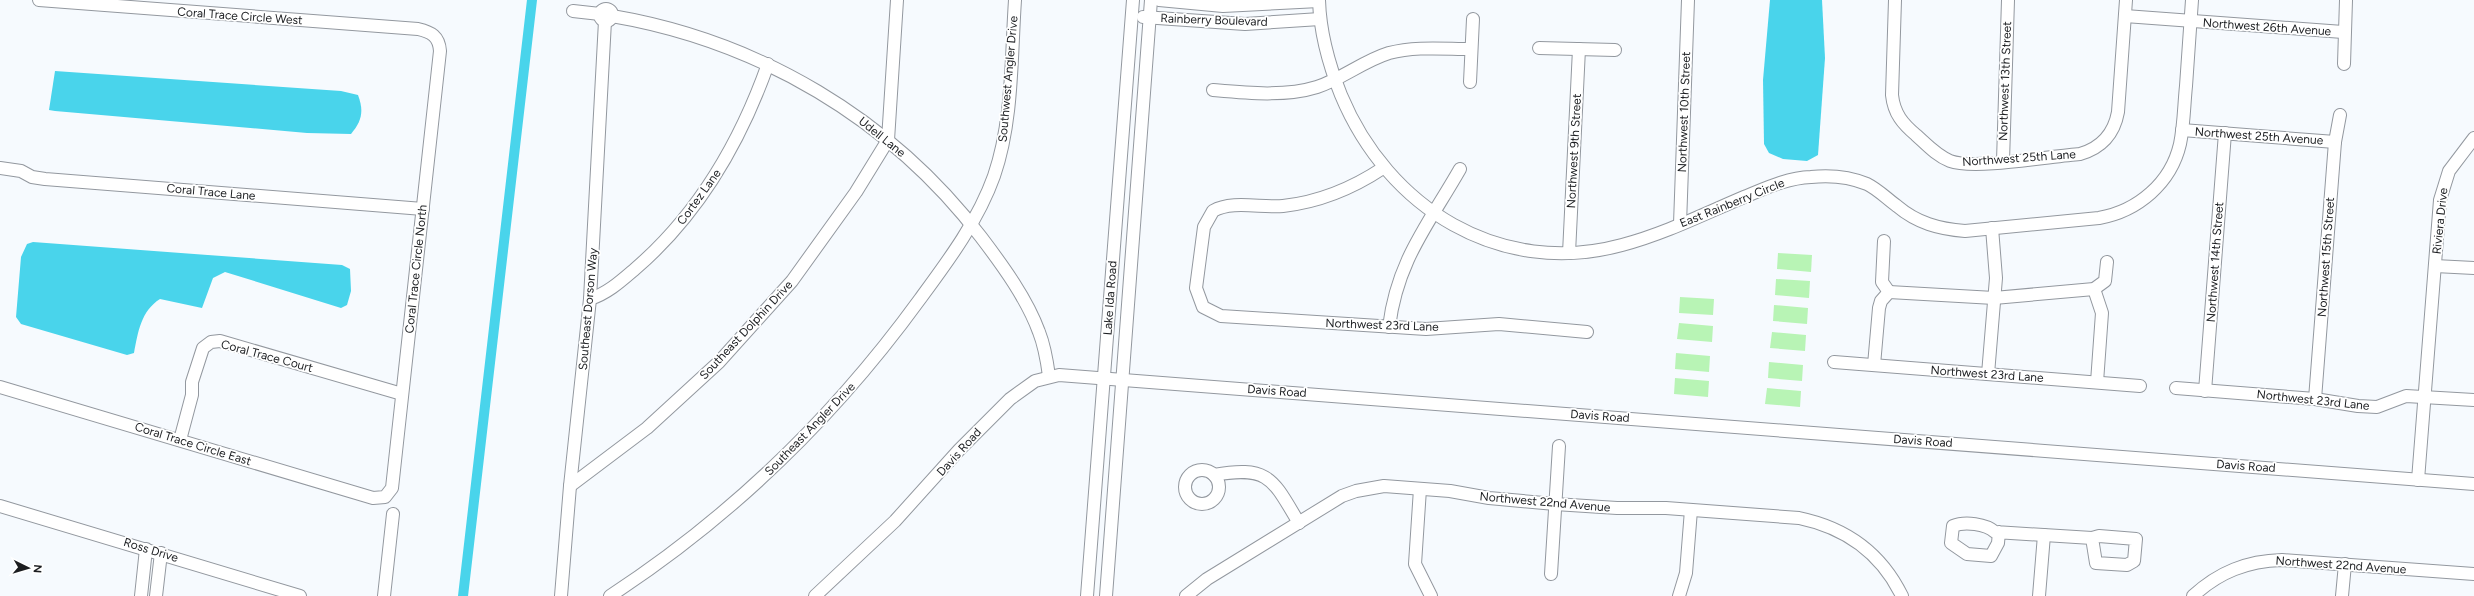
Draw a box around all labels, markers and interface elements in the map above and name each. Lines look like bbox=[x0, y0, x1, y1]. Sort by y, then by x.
street label: Coral Trace Circle West bbox=[177, 5, 304, 27]
street label: Rainberry Boulevard bbox=[1160, 11, 1268, 29]
street label: Southwest Angler Drive bbox=[995, 15, 1021, 143]
street label: Northwest 26th Avenue bbox=[2202, 16, 2332, 39]
street label: Northwest 13th Street bbox=[1996, 21, 2014, 141]
street label: Northwest 10th Street bbox=[1675, 51, 1693, 173]
street label: Northwest 9th Street bbox=[1564, 93, 1584, 209]
street label: Udell Lane bbox=[856, 114, 908, 160]
street label: Northwest 25th Avenue bbox=[2194, 125, 2324, 148]
street label: Northwest 25th Lane bbox=[1962, 147, 2077, 169]
street label: Cortez Lane bbox=[674, 166, 724, 227]
street label: East Rainberry Circle bbox=[1678, 175, 1787, 230]
street label: Coral Trace Lane bbox=[166, 181, 257, 203]
street label: Riviera Drive bbox=[2430, 187, 2450, 255]
street label: Northwest 15th Street bbox=[2315, 196, 2337, 317]
street label: Northwest 14th Street bbox=[2204, 201, 2226, 323]
street label: Coral Trace Circle North bbox=[402, 204, 430, 334]
street label: Southeast Dorson Way bbox=[576, 247, 600, 371]
street label: Lake Ida Road bbox=[1100, 260, 1120, 336]
street label: Southeast Dolphin Drive bbox=[697, 277, 796, 382]
street label: Northwest 23rd Lane bbox=[1325, 316, 1439, 334]
street label: Coral Trace Court bbox=[220, 337, 315, 375]
street label: Northwest 23rd Lane bbox=[1930, 363, 2044, 385]
street label: Southeast Angler Drive bbox=[762, 379, 858, 478]
street label: Davis Road bbox=[1247, 382, 1307, 400]
street label: Northwest 23rd Lane bbox=[2256, 387, 2370, 413]
street label: Davis Road bbox=[1570, 407, 1630, 425]
street label: Coral Trace Circle East bbox=[133, 420, 253, 469]
street label: Davis Road bbox=[934, 425, 984, 479]
street label: Davis Road bbox=[1893, 432, 1953, 450]
street label: Davis Road bbox=[2216, 457, 2276, 475]
street label: Northwest 22nd Avenue bbox=[1479, 489, 1611, 515]
street label: Ross Drive bbox=[122, 535, 180, 565]
north arrow bbox=[8, 548, 48, 588]
street label: Northwest 22nd Avenue bbox=[2275, 553, 2407, 577]
text: N bbox=[31, 564, 44, 574]

